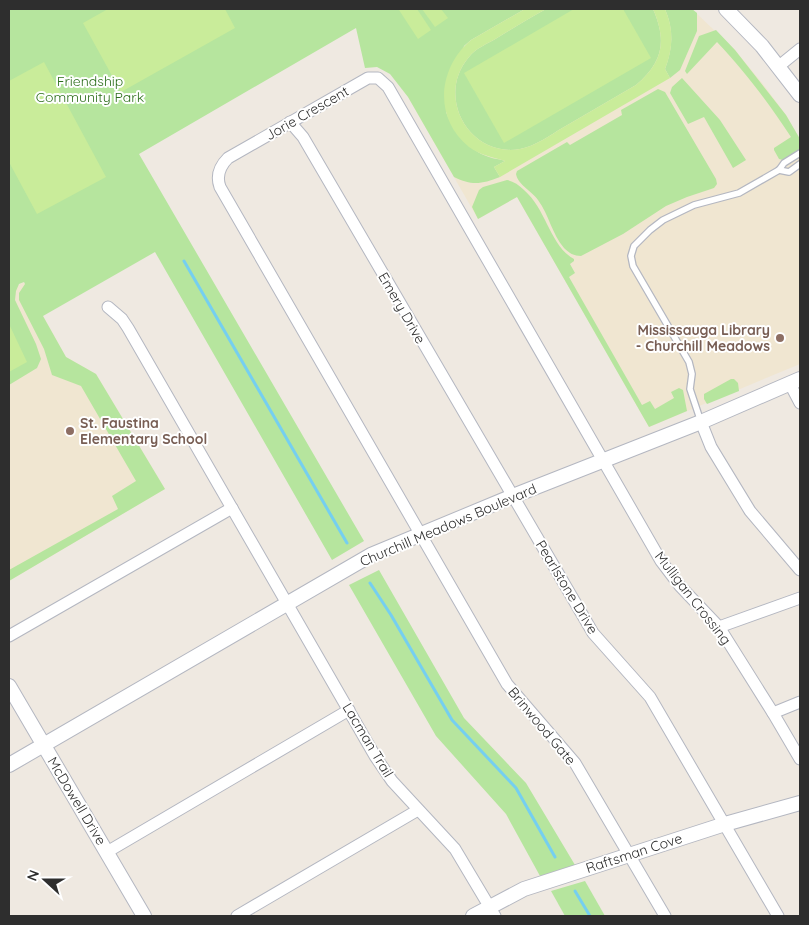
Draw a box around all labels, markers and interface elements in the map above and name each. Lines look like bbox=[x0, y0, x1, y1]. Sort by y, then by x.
park label: Friendship Community Park bbox=[36, 72, 144, 106]
street label: Jorie Crescent bbox=[262, 82, 352, 144]
street label: Emery Drive bbox=[374, 269, 430, 347]
place label: Mississauga Library - Churchill Meadows bbox=[636, 321, 770, 355]
marker: Mississauga Library - Churchill Meadows bbox=[774, 332, 786, 344]
place label: St. Faustina Elementary School bbox=[80, 414, 207, 448]
marker: St. Faustina Elementary School bbox=[64, 425, 76, 437]
street label: Churchill Meadows Boulevard bbox=[357, 480, 539, 570]
street label: Pearlstone Drive bbox=[532, 537, 602, 637]
street label: Mulligan Crossing bbox=[651, 548, 735, 648]
street label: Brinwood Gate bbox=[504, 683, 580, 769]
street label: Lacman Trail bbox=[339, 699, 397, 781]
street label: McDowell Drive bbox=[44, 754, 110, 849]
street label: Raftsman Cove bbox=[583, 829, 685, 877]
north arrow bbox=[20, 855, 70, 905]
text: N bbox=[23, 867, 43, 883]

